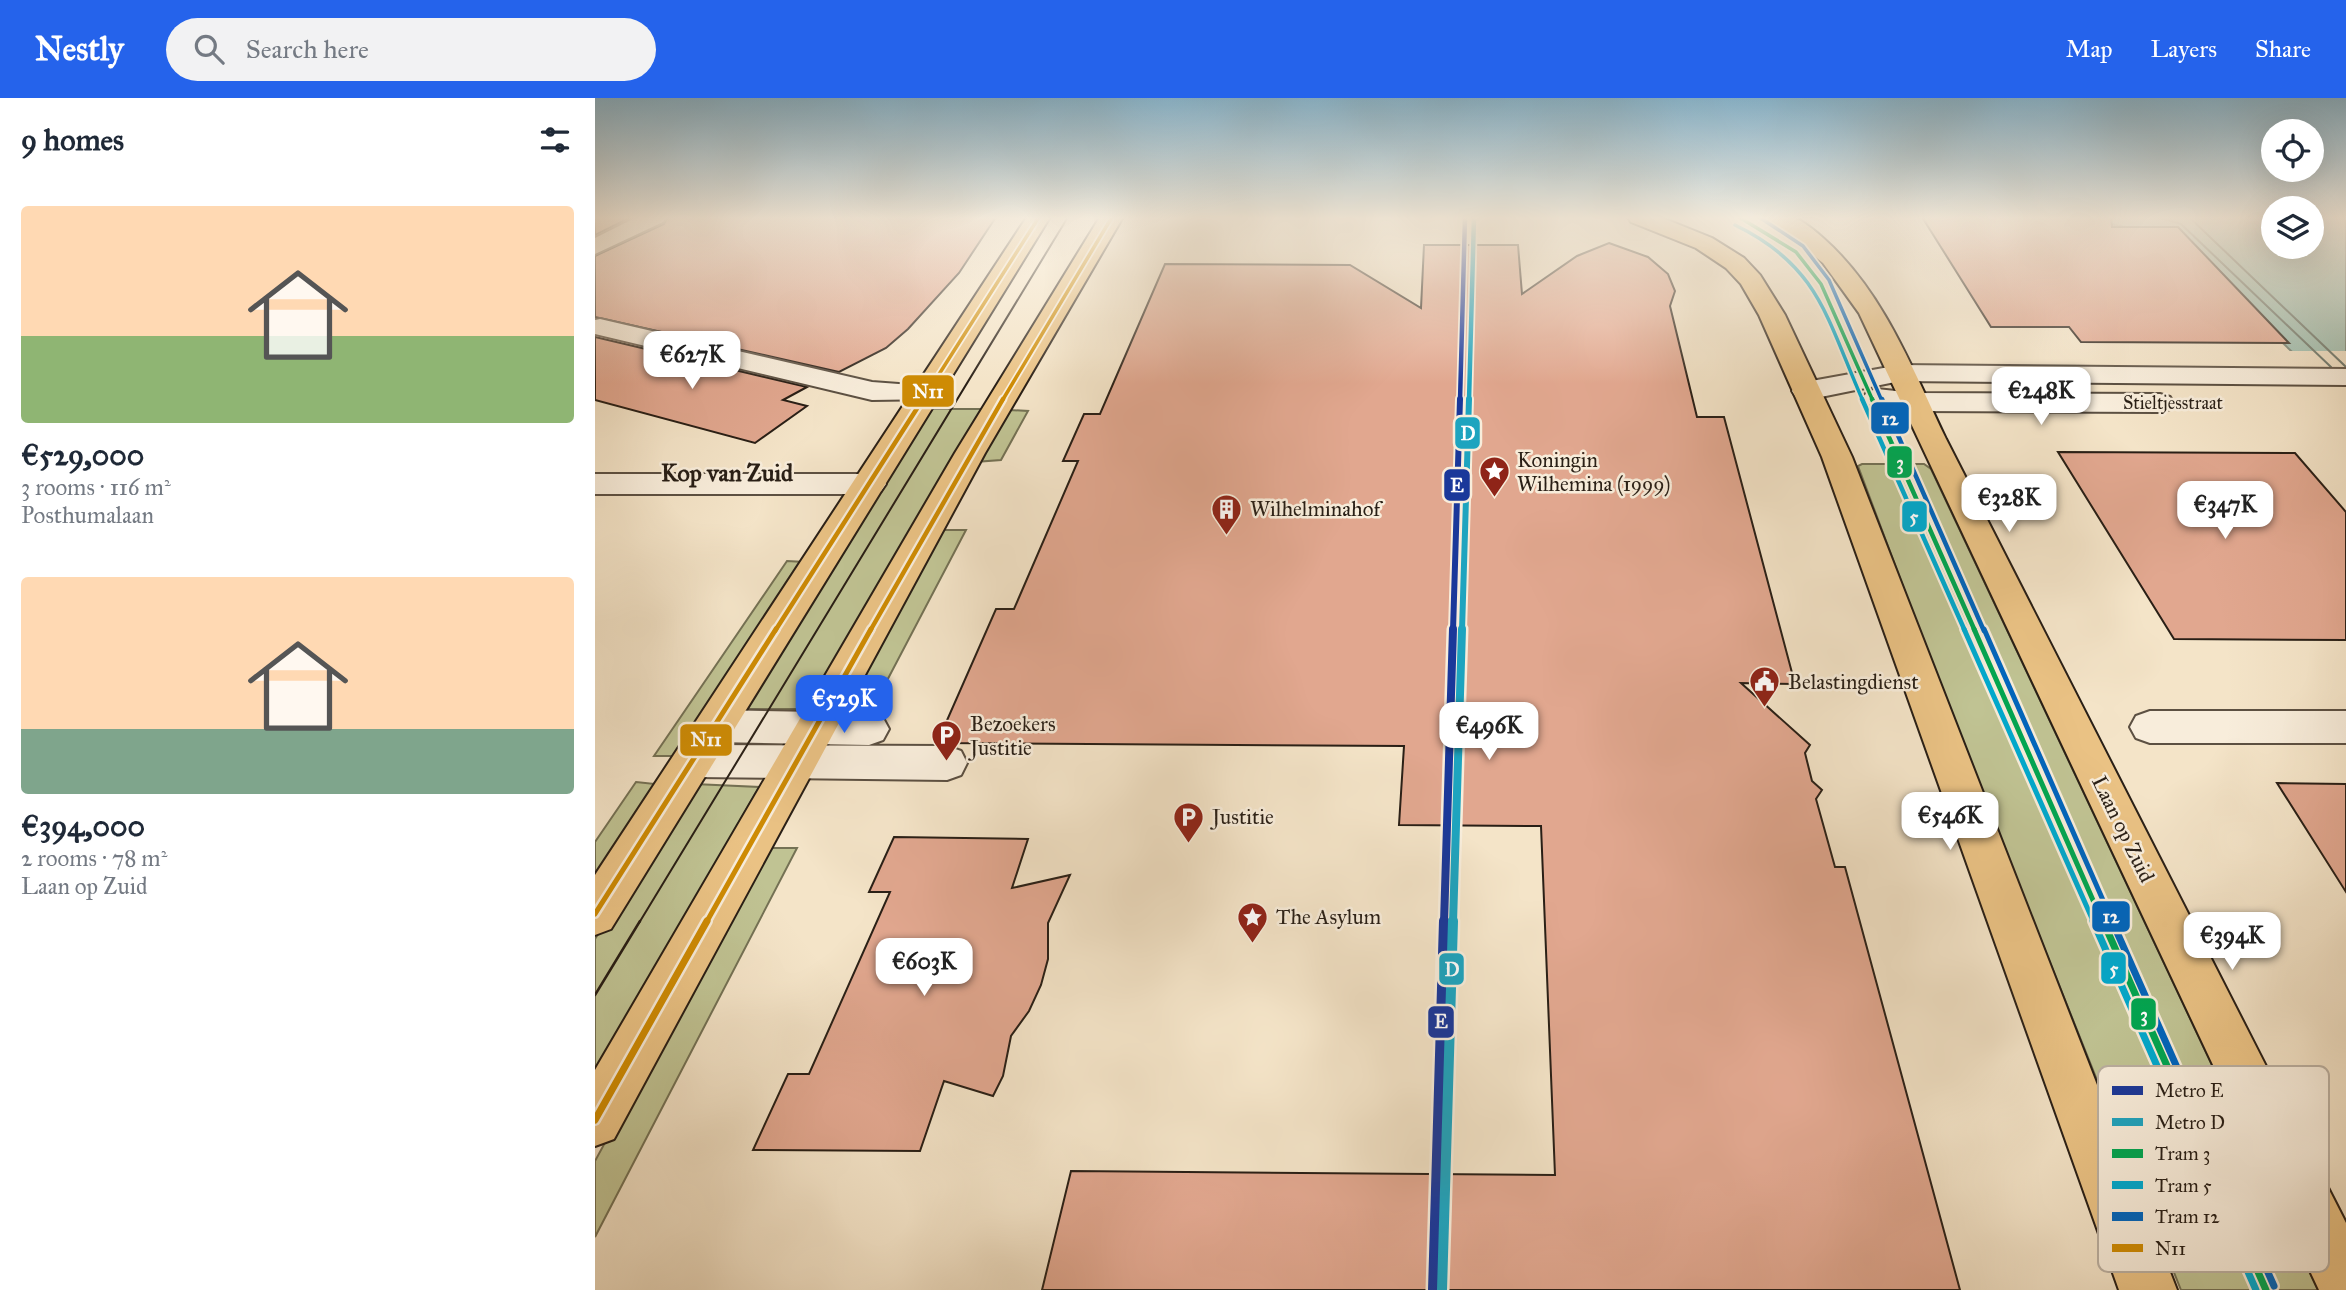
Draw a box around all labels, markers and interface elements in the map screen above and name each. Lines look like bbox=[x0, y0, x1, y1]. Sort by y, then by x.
search box bbox=[166, 18, 656, 81]
text: Nestly bbox=[35, 29, 124, 69]
icon: search bbox=[190, 30, 228, 68]
text: Search here bbox=[246, 33, 369, 65]
text: Map bbox=[2066, 34, 2113, 64]
text: Layers bbox=[2151, 34, 2217, 64]
text: Share bbox=[2255, 34, 2311, 64]
map controls bbox=[2261, 119, 2324, 259]
button: locate bbox=[2261, 119, 2324, 182]
icon: filters bbox=[536, 121, 574, 159]
text: 9 homes bbox=[21, 122, 124, 158]
button: layers bbox=[2261, 196, 2324, 259]
icon: home bbox=[235, 252, 361, 378]
pin: €627K bbox=[643, 331, 741, 391]
text: €627K bbox=[659, 340, 725, 368]
pin: €248K bbox=[1992, 368, 2090, 427]
line badge: N11 bbox=[901, 374, 955, 408]
text: €248K bbox=[2008, 376, 2074, 404]
text: N11 bbox=[912, 380, 944, 403]
street label: Stieltjesstraat bbox=[2123, 392, 2224, 414]
line badge: 12 bbox=[1870, 401, 1910, 435]
text: 12 bbox=[1882, 407, 1899, 430]
line badge: D bbox=[1454, 416, 1481, 450]
text: D bbox=[1461, 422, 1476, 445]
text: €529,000 bbox=[21, 437, 144, 473]
line badge: 3 bbox=[1886, 445, 1913, 479]
place label: Koningin Wilhemina (1999) bbox=[1517, 447, 1671, 497]
text: 3 bbox=[1896, 451, 1904, 475]
place icon: Koningin Wilhemina (1999) bbox=[1477, 455, 1511, 499]
district label: Kop van Zuid bbox=[661, 458, 794, 488]
line badge: E bbox=[1443, 468, 1471, 502]
text: 3 rooms · 116 m² bbox=[21, 473, 171, 501]
text: E bbox=[1450, 474, 1464, 497]
pin: €328K bbox=[1960, 474, 2058, 534]
pin: €347K bbox=[2176, 482, 2274, 541]
text: €328K bbox=[1977, 483, 2041, 511]
text: €347K bbox=[2193, 490, 2257, 518]
building icon: Wilhelminahof bbox=[1210, 492, 1244, 536]
place label: Wilhelminahof bbox=[1250, 496, 1383, 522]
line badge: 5 bbox=[1901, 500, 1928, 533]
text: Posthumalaan bbox=[21, 501, 154, 529]
text: 5 bbox=[1910, 505, 1919, 528]
icon: home bbox=[235, 623, 361, 749]
public building icon: Belastingdienst bbox=[1748, 665, 1782, 709]
place label: Belastingdienst bbox=[1788, 669, 1919, 695]
pin: €529K bbox=[795, 676, 893, 735]
text: €529K bbox=[812, 684, 876, 712]
pin: €496K bbox=[1440, 702, 1538, 762]
place label: Bezoekers Justitie bbox=[968, 711, 1056, 761]
text: €496K bbox=[1455, 711, 1523, 739]
parking icon: Bezoekers Justitie bbox=[930, 719, 964, 763]
line badge: N11 bbox=[679, 723, 733, 757]
text: N11 bbox=[690, 728, 722, 751]
street label: Laan op Zuid bbox=[2086, 771, 2160, 887]
pin: €546K bbox=[1901, 792, 1999, 852]
parking icon: Justitie bbox=[1172, 800, 1206, 844]
text: €546K bbox=[1918, 801, 1982, 829]
place label: Justitie bbox=[1210, 804, 1274, 830]
text: €394,000 bbox=[21, 808, 145, 844]
text: 2 rooms · 78 m² bbox=[21, 844, 167, 872]
text: Laan op Zuid bbox=[21, 872, 147, 900]
place icon: The Asylum bbox=[1236, 900, 1270, 944]
line badge: 12 bbox=[2091, 900, 2131, 933]
place label: The Asylum bbox=[1276, 904, 1382, 930]
text: 12 bbox=[2103, 905, 2120, 928]
pin: €394K bbox=[2183, 912, 2281, 972]
text: €394K bbox=[2200, 921, 2264, 949]
pin: €603K bbox=[875, 939, 973, 998]
text: €603K bbox=[892, 947, 956, 975]
line badge: 5 bbox=[2100, 951, 2127, 985]
line badge: D bbox=[1438, 952, 1465, 986]
text: 5 bbox=[2110, 957, 2119, 980]
text: D bbox=[1445, 958, 1460, 981]
line badge: 3 bbox=[2130, 997, 2157, 1031]
text: 3 bbox=[2140, 1003, 2148, 1027]
line badge: E bbox=[1427, 1005, 1455, 1039]
text: E bbox=[1434, 1010, 1448, 1033]
legend bbox=[2098, 1066, 2329, 1272]
text: Metro E bbox=[2155, 1079, 2224, 1102]
text: Metro D bbox=[2155, 1111, 2225, 1134]
text: Tram 3 bbox=[2155, 1142, 2210, 1165]
text: Tram 5 bbox=[2155, 1174, 2212, 1197]
text: Tram 12 bbox=[2155, 1205, 2220, 1228]
text: N11 bbox=[2155, 1237, 2186, 1260]

